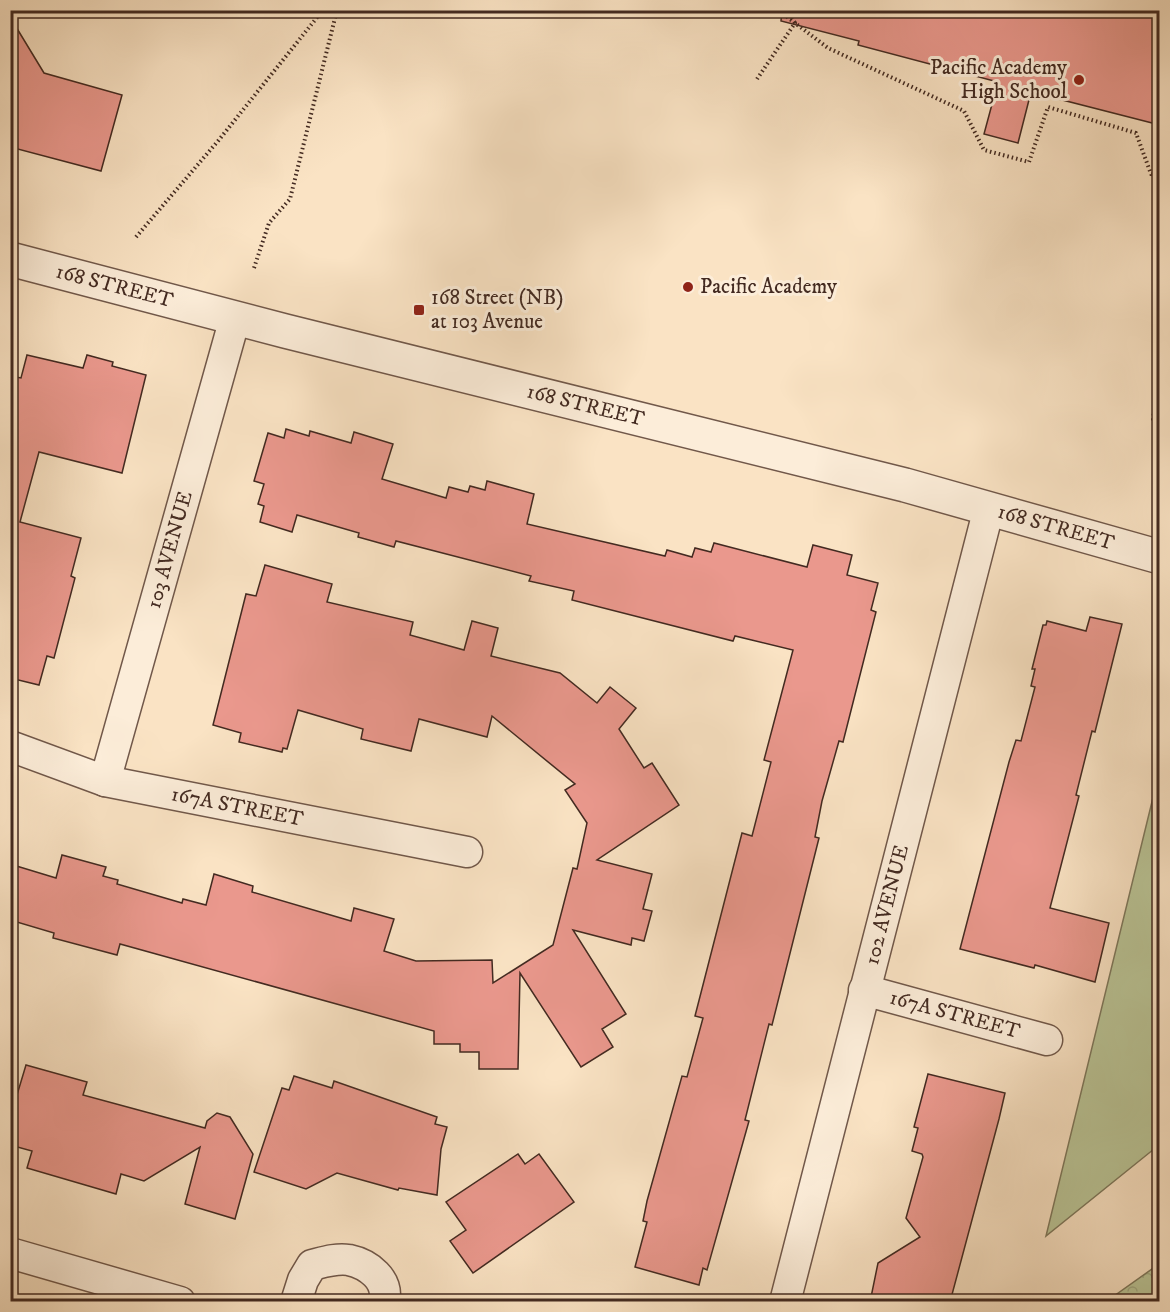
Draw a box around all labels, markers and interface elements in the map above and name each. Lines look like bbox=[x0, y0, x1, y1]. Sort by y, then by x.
place label: Pacific Academy High School bbox=[930, 55, 1068, 105]
marker: Pacific Academy High School bbox=[1072, 73, 1086, 87]
street label: 168 STREET bbox=[53, 259, 176, 314]
place label: Pacific Academy bbox=[700, 274, 838, 300]
marker: Pacific Academy bbox=[681, 280, 695, 294]
place label: 168 Street (NB) at 103 Avenue bbox=[431, 285, 563, 335]
marker: 168 Street (NB) at 103 Avenue bbox=[412, 303, 426, 317]
street label: 168 STREET bbox=[524, 379, 647, 433]
street label: 103 AVENUE bbox=[141, 488, 199, 612]
street label: 168 STREET bbox=[995, 499, 1117, 556]
street label: 167A STREET bbox=[169, 781, 306, 833]
street label: 102 AVENUE bbox=[859, 842, 915, 968]
street label: 167A STREET bbox=[887, 985, 1023, 1045]

